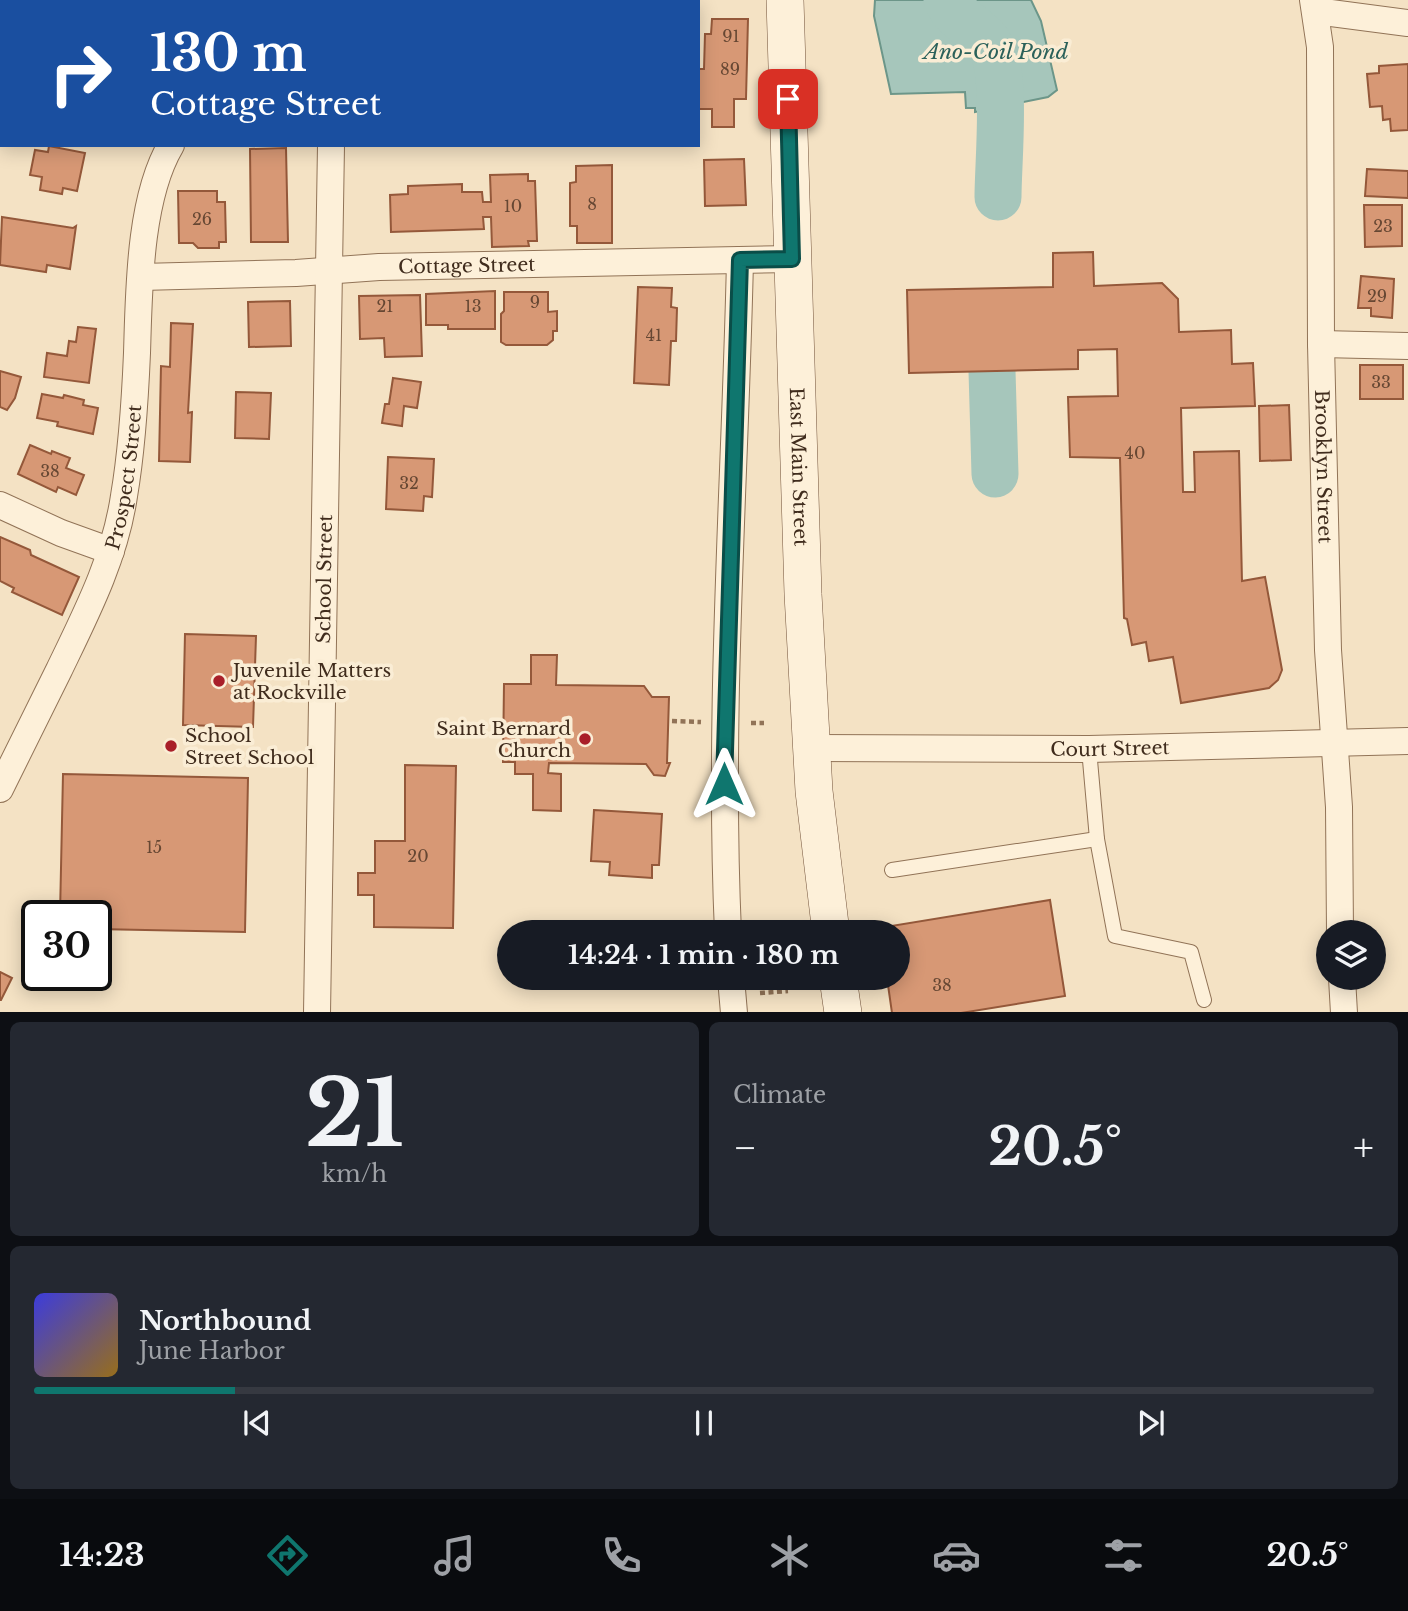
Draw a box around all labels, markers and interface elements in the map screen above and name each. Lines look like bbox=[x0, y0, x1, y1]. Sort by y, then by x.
text: 130 m bbox=[150, 23, 307, 84]
house number: 91 bbox=[722, 26, 740, 46]
icon: right bbox=[35, 28, 126, 119]
water label: Ano-Coil Pond bbox=[921, 39, 1069, 65]
house number: 89 bbox=[720, 59, 740, 79]
pin bbox=[758, 69, 818, 129]
icon: arrive bbox=[769, 80, 807, 118]
text: Cottage Street bbox=[150, 84, 381, 124]
house number: 8 bbox=[587, 194, 597, 214]
house number: 10 bbox=[504, 196, 522, 216]
house number: 26 bbox=[192, 209, 212, 229]
house number: 23 bbox=[1373, 216, 1393, 236]
street label: Cottage Street bbox=[398, 252, 536, 278]
house number: 29 bbox=[1367, 286, 1387, 306]
house number: 9 bbox=[530, 292, 540, 312]
house number: 21 bbox=[377, 296, 394, 316]
house number: 13 bbox=[465, 296, 482, 316]
house number: 41 bbox=[646, 325, 662, 345]
house number: 33 bbox=[1371, 372, 1391, 392]
street label: East Main Street bbox=[785, 387, 813, 547]
street label: Brooklyn Street bbox=[1311, 389, 1337, 544]
street label: Prospect Street bbox=[100, 403, 146, 553]
house number: 40 bbox=[1125, 443, 1145, 463]
house number: 38 bbox=[40, 461, 60, 481]
house number: 32 bbox=[399, 473, 419, 493]
street label: School Street bbox=[311, 513, 337, 644]
place label: Juvenile Matters at Rockville bbox=[230, 659, 391, 704]
marker: Juvenile Matters at Rockville bbox=[211, 673, 227, 689]
place label: Saint Bernard Church bbox=[436, 717, 571, 762]
place label: School Street School bbox=[185, 724, 314, 769]
marker: Saint Bernard Church bbox=[577, 731, 593, 747]
street label: Court Street bbox=[1050, 735, 1171, 761]
marker: School Street School bbox=[163, 738, 179, 754]
position arrow bbox=[687, 747, 761, 821]
house number: 15 bbox=[146, 837, 162, 857]
house number: 20 bbox=[407, 846, 429, 866]
speed limit sign: 30 bbox=[21, 900, 112, 991]
map controls bbox=[1316, 920, 1386, 990]
button: layers bbox=[1316, 920, 1386, 990]
text: 14:24 · 1 min · 180 m bbox=[568, 939, 839, 971]
house number: 38 bbox=[932, 975, 952, 995]
text: 21 bbox=[305, 1058, 404, 1171]
text: Climate bbox=[733, 1081, 826, 1109]
text: 20.5° bbox=[988, 1115, 1122, 1179]
text: − bbox=[733, 1124, 757, 1171]
text: + bbox=[1353, 1124, 1374, 1171]
text: km/h bbox=[322, 1160, 387, 1188]
text: Northbound bbox=[139, 1305, 311, 1337]
text: June Harbor bbox=[139, 1337, 285, 1365]
icon: previous bbox=[238, 1404, 276, 1442]
icon: pause bbox=[685, 1404, 723, 1442]
icon: next bbox=[1132, 1404, 1170, 1442]
icon: directions bbox=[263, 1531, 312, 1580]
icon: music bbox=[430, 1531, 479, 1580]
icon: phone bbox=[597, 1531, 646, 1580]
icon: climate bbox=[765, 1531, 814, 1580]
icon: car bbox=[932, 1531, 981, 1580]
icon: filters bbox=[1099, 1531, 1148, 1580]
text: 14:23 bbox=[59, 1535, 145, 1575]
text: 20.5° bbox=[1266, 1535, 1349, 1575]

